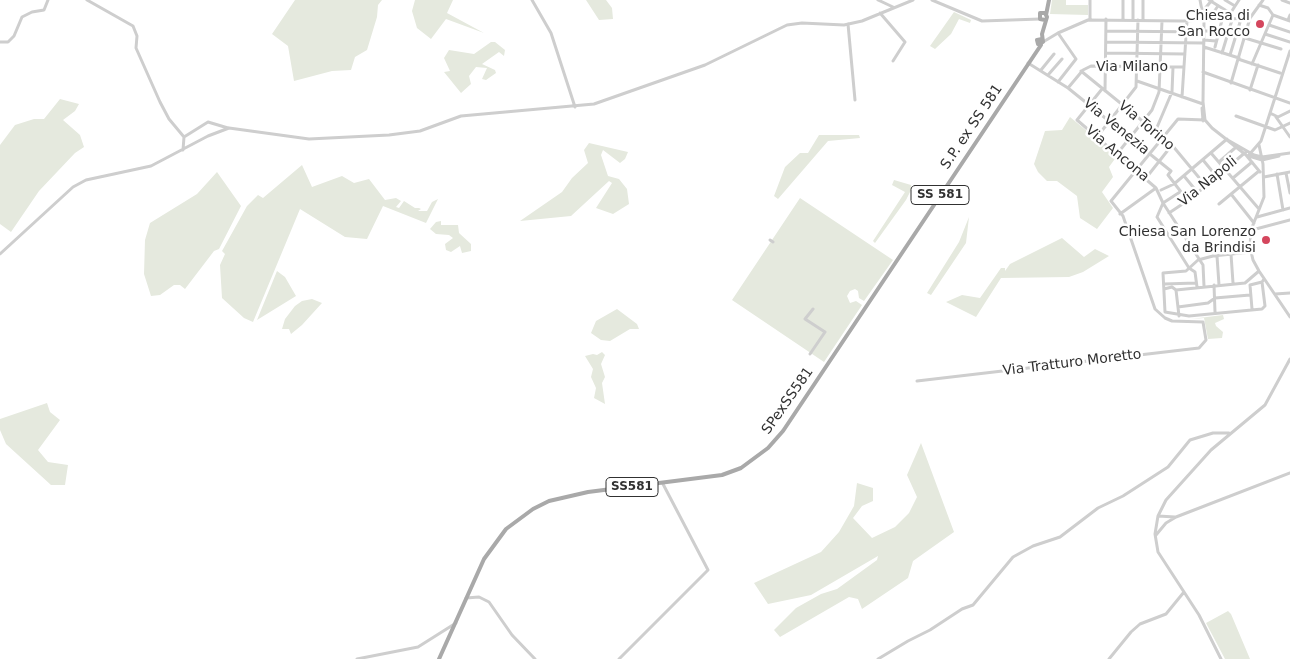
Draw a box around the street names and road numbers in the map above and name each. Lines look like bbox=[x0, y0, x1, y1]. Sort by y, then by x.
street label: Via Milano bbox=[1096, 59, 1168, 75]
street label: S.P. ex SS 581 bbox=[937, 81, 1007, 173]
street label: Via Venezia bbox=[1079, 95, 1153, 159]
street label: Via Torino bbox=[1115, 98, 1177, 154]
street label: Via Ancona bbox=[1082, 122, 1152, 186]
street label: Via Napoli bbox=[1175, 153, 1241, 211]
road number: SS 581 bbox=[911, 186, 969, 204]
street label: Via Tratturo Moretto bbox=[1002, 346, 1142, 380]
street label: SPexSS581 bbox=[759, 364, 817, 438]
road number: SS581 bbox=[606, 478, 658, 497]

